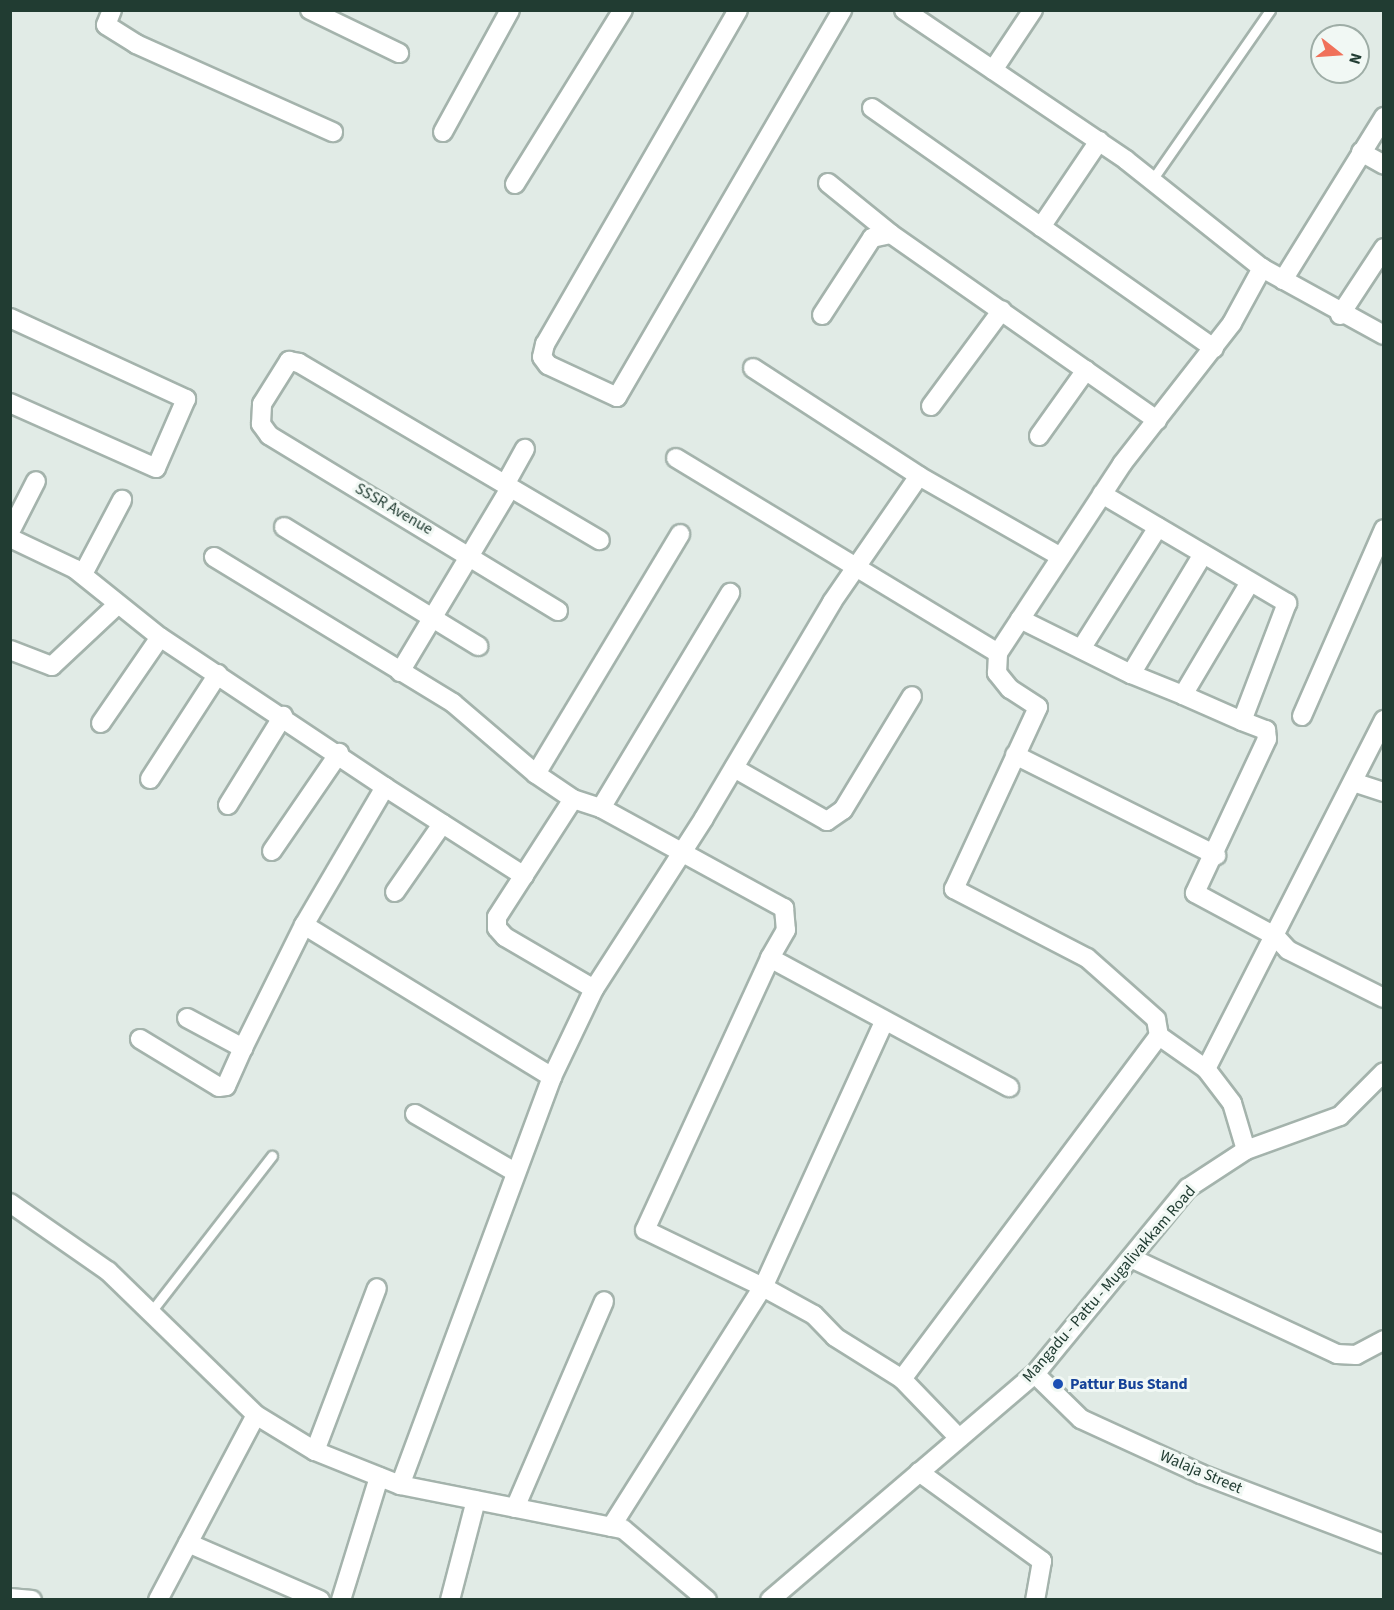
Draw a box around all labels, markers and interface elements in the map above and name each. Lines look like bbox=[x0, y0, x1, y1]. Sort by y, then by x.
north arrow bbox=[1310, 24, 1370, 84]
text: N bbox=[1343, 50, 1367, 67]
street label: SSSR Avenue bbox=[352, 479, 436, 539]
street label: Mangadu - Pattu - Mugalivakkam Road bbox=[1018, 1182, 1200, 1386]
place label: Pattur Bus Stand bbox=[1070, 1374, 1188, 1394]
marker: Pattur Bus Stand bbox=[1051, 1377, 1065, 1391]
street label: Walaja Street bbox=[1157, 1446, 1245, 1498]

